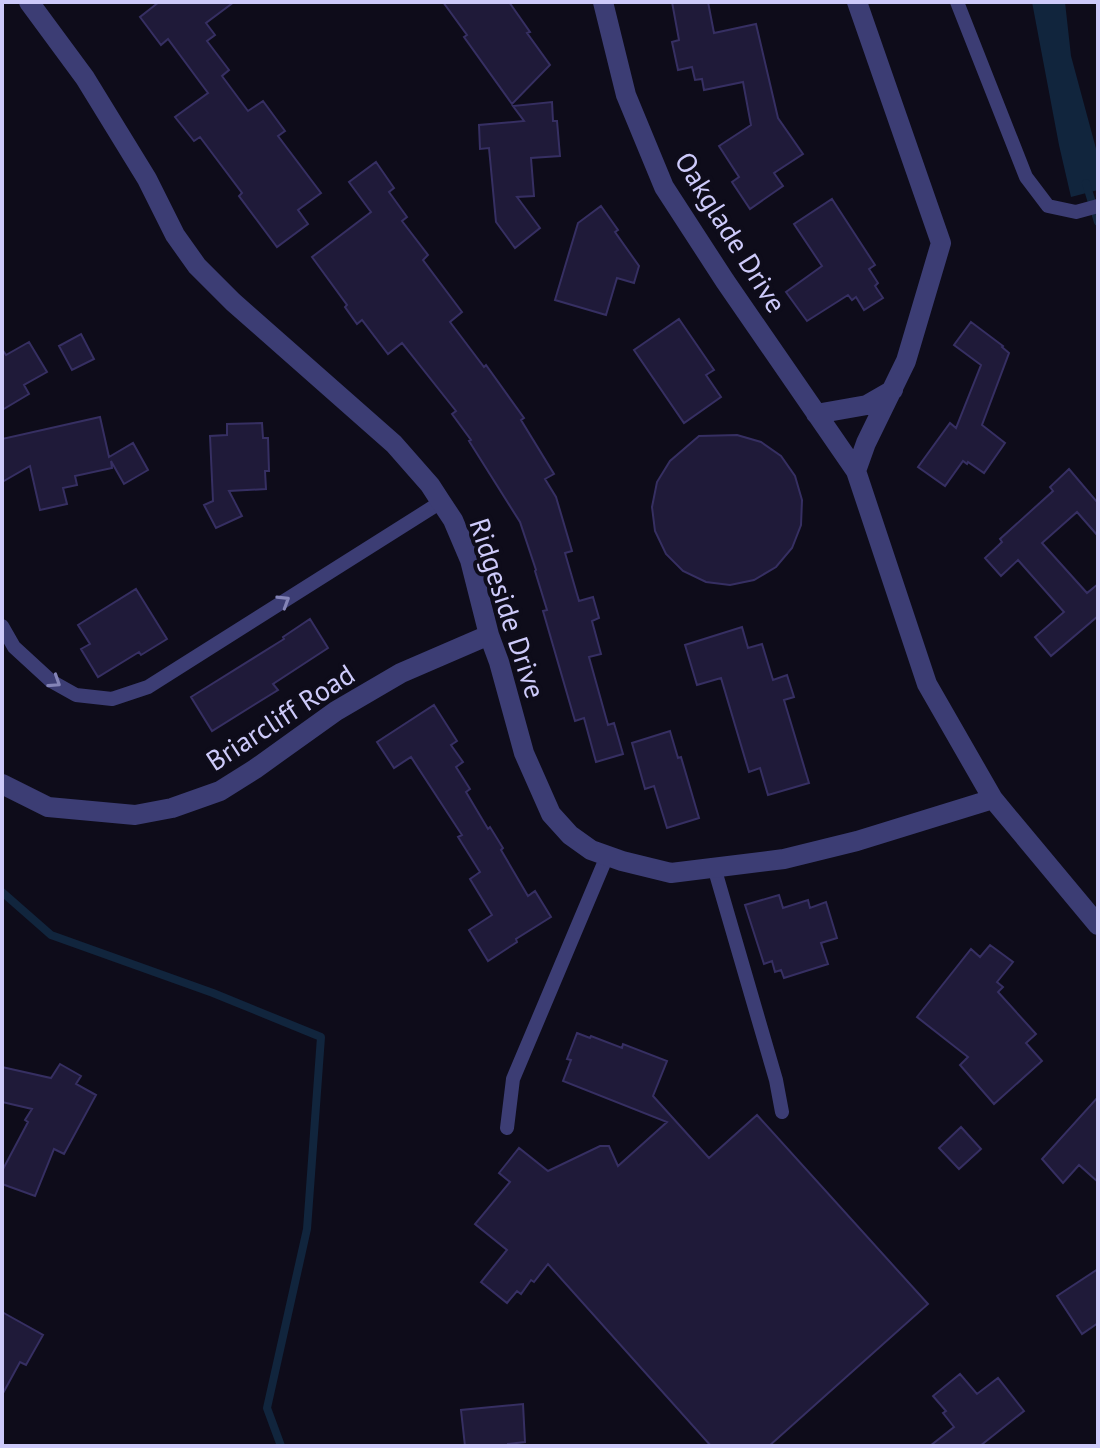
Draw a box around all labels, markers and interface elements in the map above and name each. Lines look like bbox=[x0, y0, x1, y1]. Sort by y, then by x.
street label: Oakglade Drive bbox=[667, 145, 795, 319]
street label: Ridgeside Drive bbox=[461, 513, 555, 703]
one-way arrow bbox=[276, 596, 290, 611]
street label: Briarcliff Road bbox=[199, 655, 361, 779]
one-way arrow bbox=[46, 672, 60, 687]

